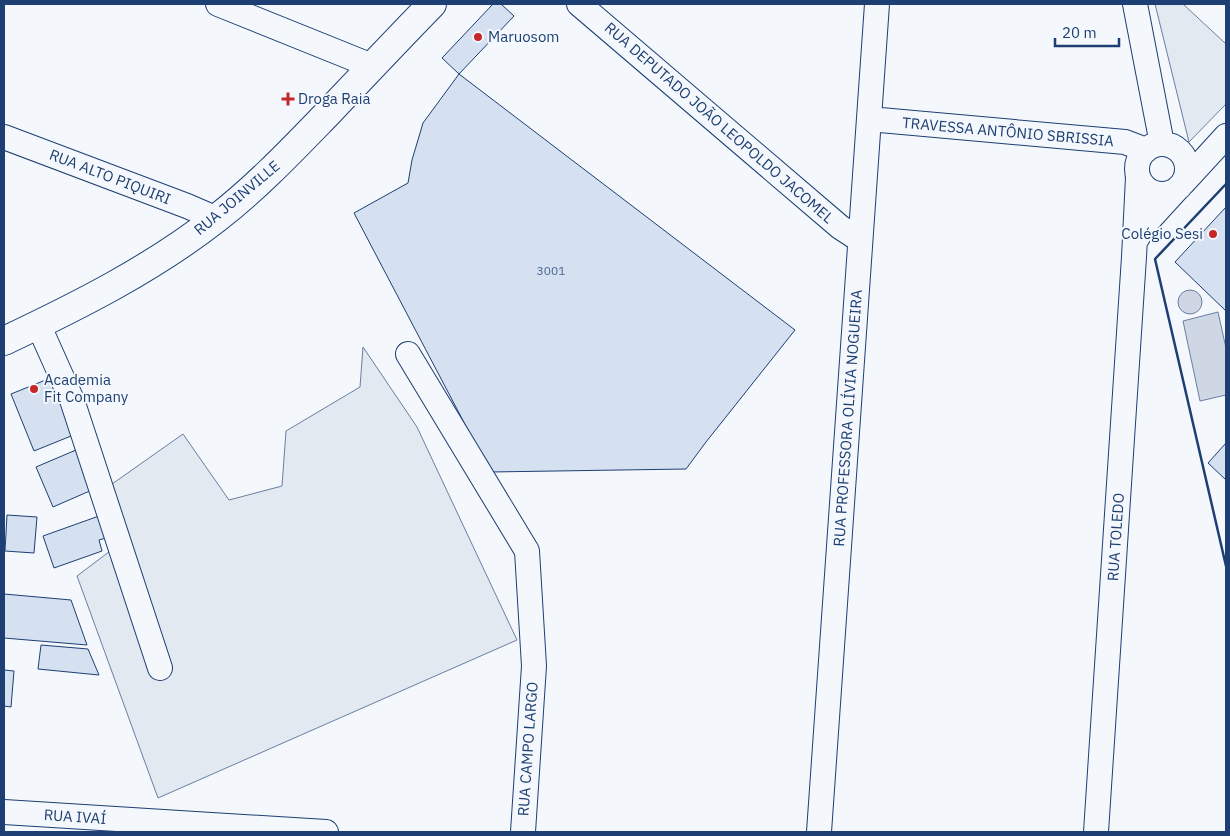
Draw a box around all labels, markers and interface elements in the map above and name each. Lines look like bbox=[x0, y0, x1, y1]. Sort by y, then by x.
scale bar bbox=[1055, 15, 1119, 47]
street label: RUA DEPUTADO JOÃO LEOPOLDO JACOMEL bbox=[601, 18, 838, 228]
text: 20 m bbox=[1062, 23, 1097, 42]
place label: Maruosom bbox=[488, 27, 559, 46]
marker: Maruosom bbox=[472, 31, 484, 43]
place label: Droga Raia bbox=[298, 89, 371, 108]
marker: Droga Raia bbox=[282, 93, 294, 105]
street label: TRAVESSA ANTÔNIO SBRISSIA bbox=[901, 113, 1115, 150]
street label: RUA ALTO PIQUIRI bbox=[47, 145, 174, 208]
street label: RUA JOINVILLE bbox=[190, 156, 284, 239]
place label: Colégio Sesi bbox=[1121, 224, 1203, 243]
marker: Colégio Sesi bbox=[1207, 228, 1219, 240]
house number: 3001 bbox=[537, 263, 565, 278]
street label: RUA PROFESSORA OLÍVIA NOGUEIRA bbox=[829, 288, 866, 547]
place label: Academia Fit Company bbox=[44, 370, 129, 406]
marker: Academia Fit Company bbox=[28, 383, 40, 395]
street label: RUA TOLEDO bbox=[1103, 492, 1128, 582]
street label: RUA CAMPO LARGO bbox=[513, 681, 542, 817]
street label: RUA IVAÍ bbox=[43, 805, 107, 828]

